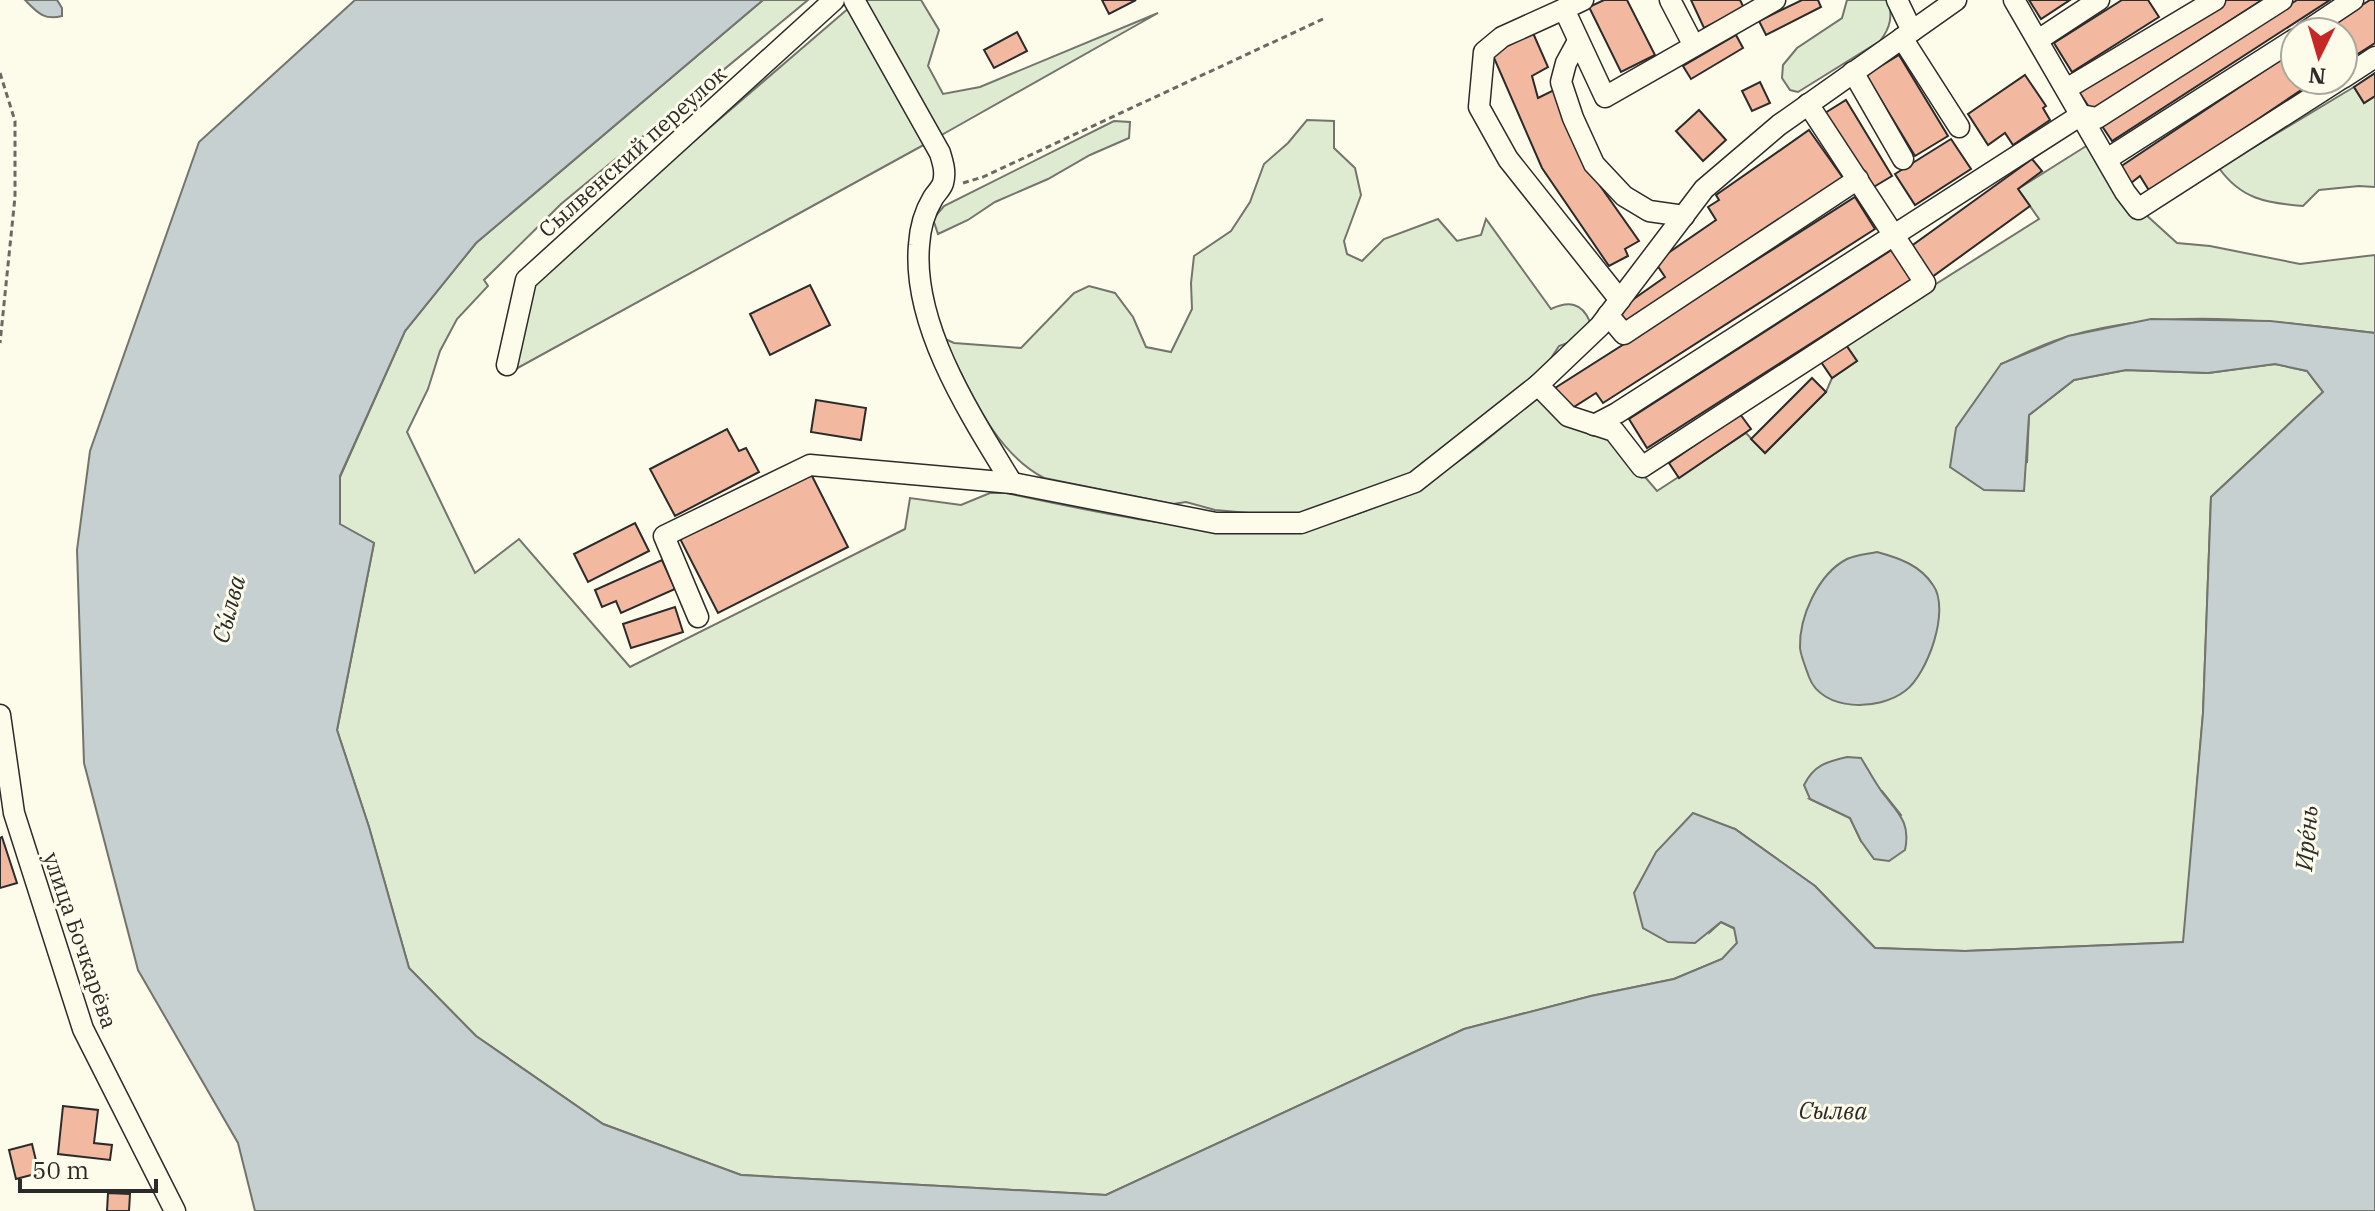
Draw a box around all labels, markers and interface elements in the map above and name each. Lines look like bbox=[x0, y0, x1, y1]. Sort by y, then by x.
north arrow bbox=[2279, 16, 2359, 96]
street label: Сылвенский переулок bbox=[532, 59, 732, 243]
text: N bbox=[2307, 61, 2327, 92]
water label: Сы́лва bbox=[204, 572, 252, 646]
water label: Ире́нь bbox=[2287, 804, 2325, 873]
street label: улица Бочкарёва bbox=[37, 848, 125, 1032]
water label: Сылва bbox=[1798, 1093, 1868, 1127]
scale bar bbox=[20, 1143, 156, 1193]
text: 50 m bbox=[32, 1154, 89, 1186]

